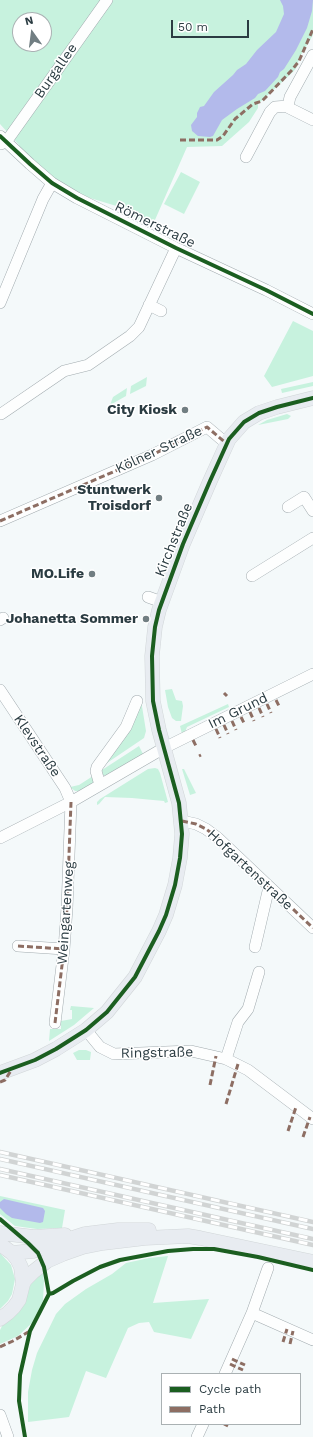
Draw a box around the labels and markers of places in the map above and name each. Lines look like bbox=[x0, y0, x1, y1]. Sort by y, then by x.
place label: City Kiosk bbox=[107, 402, 177, 418]
marker: City Kiosk bbox=[180, 405, 190, 415]
place label: Stuntwerk Troisdorf bbox=[77, 482, 151, 514]
marker: Stuntwerk Troisdorf bbox=[154, 493, 164, 503]
place label: MO.Life bbox=[31, 566, 84, 582]
marker: MO.Life bbox=[87, 569, 97, 579]
place label: Johanetta Sommer bbox=[6, 611, 138, 627]
marker: Johanetta Sommer bbox=[141, 614, 151, 624]

